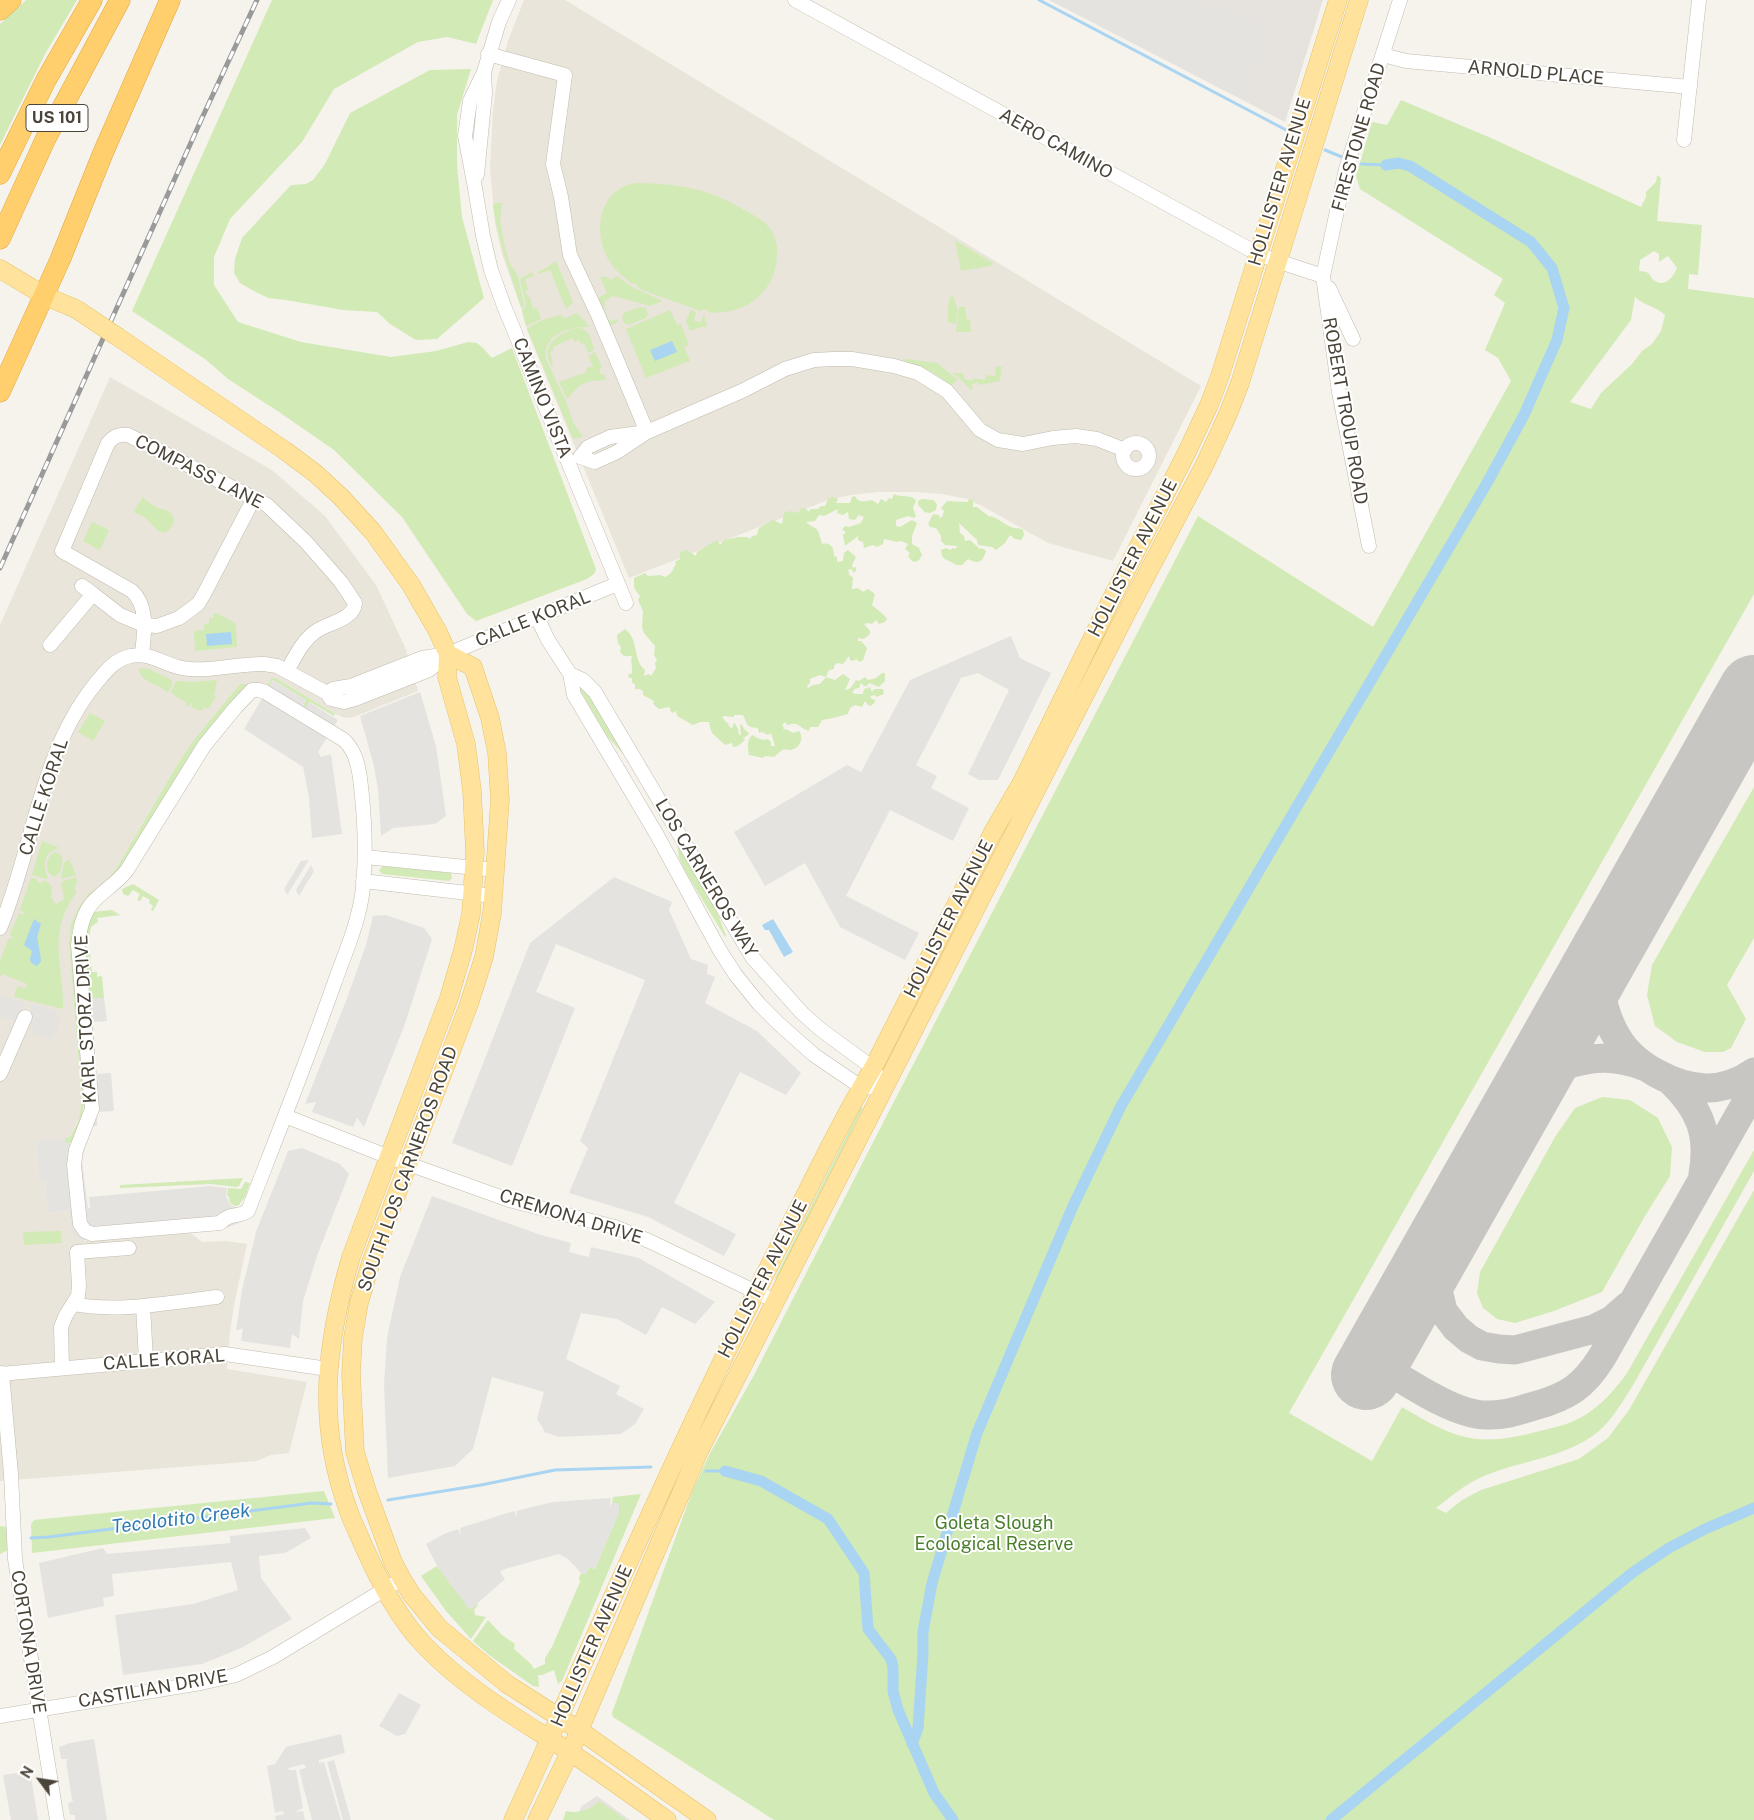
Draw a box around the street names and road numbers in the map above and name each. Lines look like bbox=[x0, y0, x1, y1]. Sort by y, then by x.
street label: ARNOLD PLACE bbox=[1467, 56, 1605, 90]
street label: FIRESTONE ROAD bbox=[1327, 60, 1391, 214]
street label: HOLLISTER AVENUE bbox=[1244, 95, 1316, 269]
street label: AERO CAMINO bbox=[995, 104, 1117, 184]
road number: US 101 bbox=[26, 105, 88, 132]
street label: ROBERT TROUP ROAD bbox=[1318, 316, 1372, 506]
street label: CAMINO VISTA bbox=[508, 335, 576, 461]
street label: COMPASS LANE bbox=[131, 430, 267, 514]
street label: HOLLISTER AVENUE bbox=[1084, 475, 1182, 641]
street label: CALLE KORAL bbox=[472, 586, 594, 652]
street label: CALLE KORAL bbox=[15, 736, 73, 858]
street label: LOS CARNEROS WAY bbox=[650, 795, 762, 961]
street label: HOLLISTER AVENUE bbox=[900, 836, 998, 1002]
street label: KARL STORZ DRIVE bbox=[71, 934, 101, 1104]
street label: SOUTH LOS CARNEROS ROAD bbox=[354, 1044, 462, 1294]
street label: CREMONA DRIVE bbox=[497, 1185, 645, 1249]
street label: HOLLISTER AVENUE bbox=[714, 1196, 812, 1362]
street label: CALLE KORAL bbox=[102, 1345, 226, 1375]
street label: HOLLISTER AVENUE bbox=[547, 1562, 637, 1730]
street label: CORTONA DRIVE bbox=[6, 1569, 50, 1715]
street label: CASTILIAN DRIVE bbox=[77, 1665, 229, 1713]

